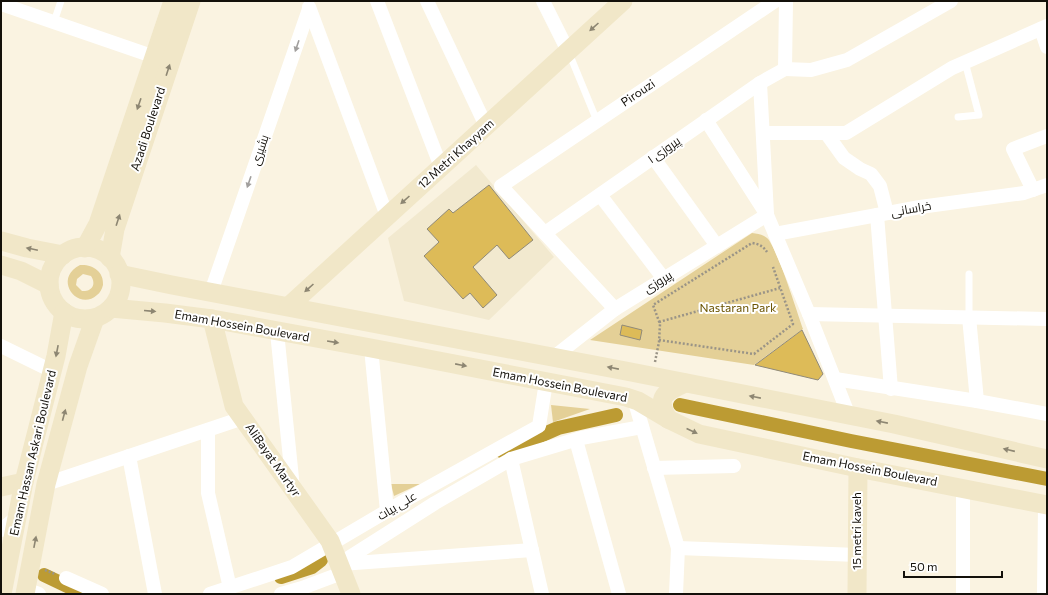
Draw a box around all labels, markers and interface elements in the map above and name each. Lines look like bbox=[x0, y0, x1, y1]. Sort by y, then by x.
one-way arrow bbox=[589, 23, 599, 32]
one-way arrow bbox=[293, 41, 299, 53]
one-way arrow bbox=[165, 64, 171, 76]
street label: Pirouzi bbox=[618, 76, 657, 109]
street label: Azadi Boulevard bbox=[127, 85, 167, 172]
one-way arrow bbox=[135, 99, 141, 111]
street label: 12 Metri Khayyam bbox=[415, 116, 496, 191]
street label: پیروزی ۱ bbox=[644, 132, 685, 168]
street label: بشیری bbox=[247, 133, 272, 167]
one-way arrow bbox=[246, 177, 252, 189]
one-way arrow bbox=[400, 195, 410, 205]
street label: خراسانی bbox=[890, 198, 932, 219]
one-way arrow bbox=[115, 214, 121, 226]
one-way arrow bbox=[26, 245, 38, 251]
street label: پیروزی bbox=[641, 267, 676, 298]
one-way arrow bbox=[304, 283, 314, 292]
park label: Nastaran Park bbox=[699, 300, 777, 314]
street label: Emam Hossein Boulevard bbox=[174, 306, 311, 344]
one-way arrow bbox=[144, 308, 156, 315]
one-way arrow bbox=[327, 339, 339, 345]
one-way arrow bbox=[54, 344, 60, 357]
one-way arrow bbox=[455, 362, 467, 368]
street label: Emam Hossein Boulevard bbox=[492, 364, 629, 404]
one-way arrow bbox=[607, 365, 619, 371]
street label: Emam Hassan Askari Boulevard bbox=[6, 368, 58, 537]
one-way arrow bbox=[748, 393, 761, 399]
one-way arrow bbox=[61, 409, 67, 421]
one-way arrow bbox=[876, 419, 888, 425]
street label: AliBayat Martyr bbox=[243, 420, 304, 499]
one-way arrow bbox=[686, 428, 697, 434]
one-way arrow bbox=[1003, 447, 1015, 453]
street label: Emam Hossein Boulevard bbox=[802, 448, 939, 488]
street label: علی بیات bbox=[374, 488, 419, 523]
street label: 15 metri kaveh bbox=[849, 492, 863, 570]
one-way arrow bbox=[33, 536, 39, 548]
scale bar bbox=[904, 553, 1002, 579]
text: 50 m bbox=[910, 559, 938, 573]

